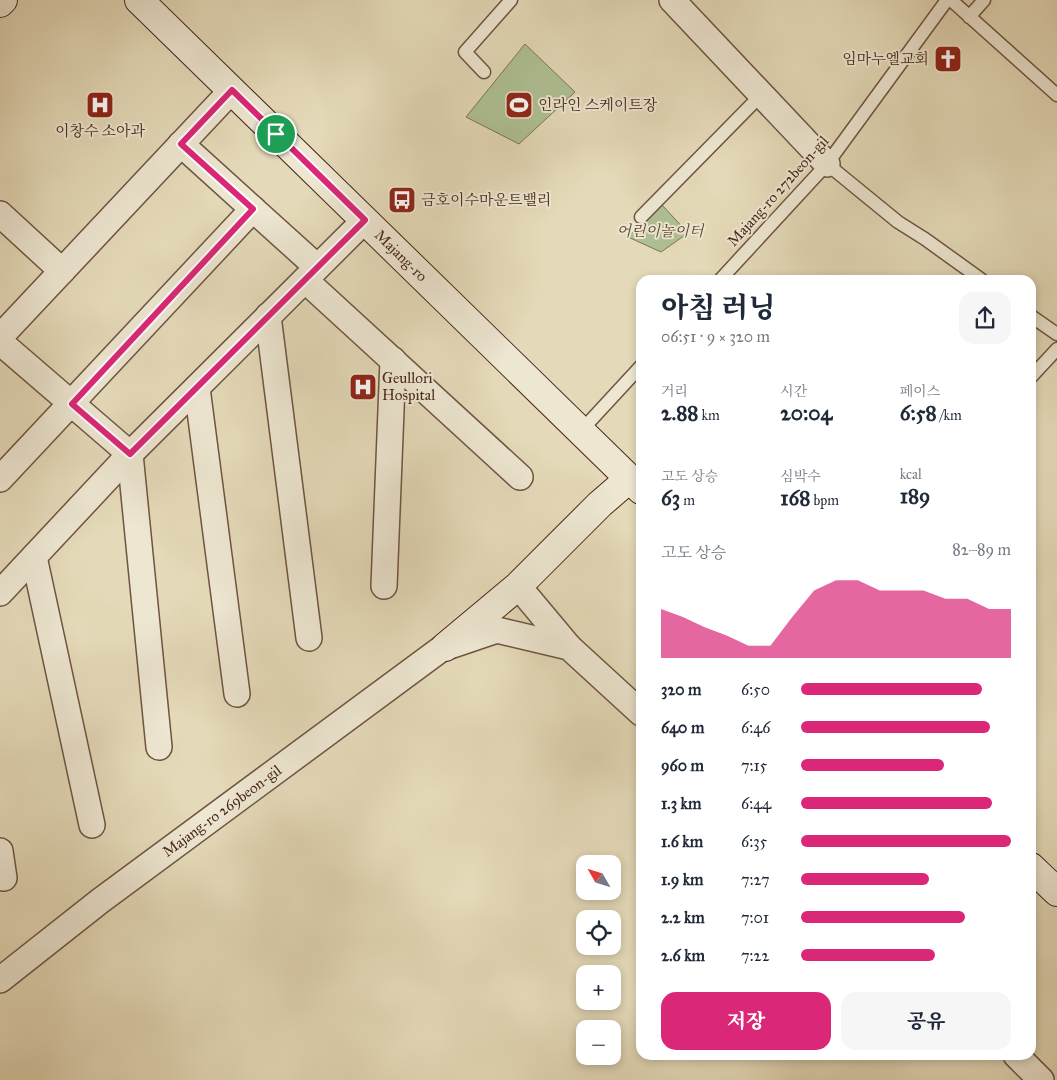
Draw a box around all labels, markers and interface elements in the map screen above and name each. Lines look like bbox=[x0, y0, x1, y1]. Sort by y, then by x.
church icon: 임마누엘교회 bbox=[933, 44, 963, 74]
place label: 임마누엘교회 bbox=[842, 50, 929, 68]
hospital icon: 이창수 소아과 bbox=[85, 90, 115, 120]
sports icon: 인라인 스케이트장 bbox=[504, 90, 534, 120]
place label: 인라인 스케이트장 bbox=[538, 96, 658, 114]
pin bbox=[255, 113, 297, 155]
icon: arrive bbox=[262, 120, 290, 148]
place label: 이창수 소아과 bbox=[55, 122, 146, 140]
street label: Majang-ro 272beon-gil bbox=[724, 131, 833, 250]
bus stop icon: 금호이수마운트밸리 bbox=[387, 185, 417, 215]
place label: 금호이수마운트밸리 bbox=[421, 191, 551, 209]
park label: 어린이놀이터 bbox=[617, 222, 705, 240]
street label: Majang-ro bbox=[371, 226, 431, 285]
text: 아침 러닝 bbox=[661, 290, 775, 325]
button: share bbox=[959, 292, 1011, 344]
text: 06:51 · 9 × 320 m bbox=[661, 327, 770, 346]
place label: Geullori Hospital bbox=[382, 369, 436, 404]
hospital icon: Geullori Hospital bbox=[348, 372, 378, 402]
text: 거리 bbox=[661, 383, 688, 400]
text: 시간 bbox=[780, 383, 807, 400]
text: 페이스 bbox=[900, 383, 940, 400]
text: 2.88 bbox=[661, 400, 698, 426]
text: 20:04 bbox=[780, 400, 832, 426]
text: 6:58 bbox=[900, 400, 937, 426]
text: km bbox=[698, 407, 720, 424]
text: /km bbox=[937, 407, 962, 424]
text: kcal bbox=[900, 466, 922, 483]
text: 고도 상승 bbox=[661, 468, 718, 485]
text: 심박수 bbox=[780, 468, 821, 485]
text: 189 bbox=[900, 483, 930, 509]
text: 63 bbox=[661, 485, 680, 511]
text: 168 bbox=[780, 485, 811, 511]
text: m bbox=[680, 492, 695, 509]
text: bpm bbox=[811, 492, 839, 509]
text: 82–89 m bbox=[952, 540, 1011, 559]
text: 고도 상승 bbox=[661, 543, 726, 562]
text: 320 m bbox=[661, 680, 702, 699]
text: 6:50 bbox=[741, 680, 770, 699]
text: 640 m bbox=[661, 718, 704, 737]
text: 6:46 bbox=[741, 718, 770, 737]
text: 960 m bbox=[661, 756, 704, 775]
text: 7:15 bbox=[741, 756, 767, 775]
street label: Majang-ro 269beon-gil bbox=[159, 761, 286, 861]
text: 1.3 km bbox=[661, 794, 701, 813]
text: 6:44 bbox=[741, 794, 771, 813]
text: 1.6 km bbox=[661, 832, 703, 851]
text: 6:35 bbox=[741, 832, 767, 851]
north arrow bbox=[576, 855, 621, 900]
map controls bbox=[576, 855, 621, 1065]
text: 1.9 km bbox=[661, 870, 704, 889]
text: 7:27 bbox=[741, 870, 770, 889]
text: 2.2 km bbox=[661, 908, 705, 927]
text: 7:01 bbox=[741, 908, 769, 927]
button: locate bbox=[576, 910, 621, 955]
text: 2.6 km bbox=[661, 946, 705, 965]
text: 7:22 bbox=[741, 946, 769, 965]
button: + bbox=[576, 965, 621, 1010]
button: 저장 bbox=[661, 992, 831, 1050]
button: 공유 bbox=[841, 992, 1011, 1050]
button: − bbox=[576, 1020, 621, 1065]

